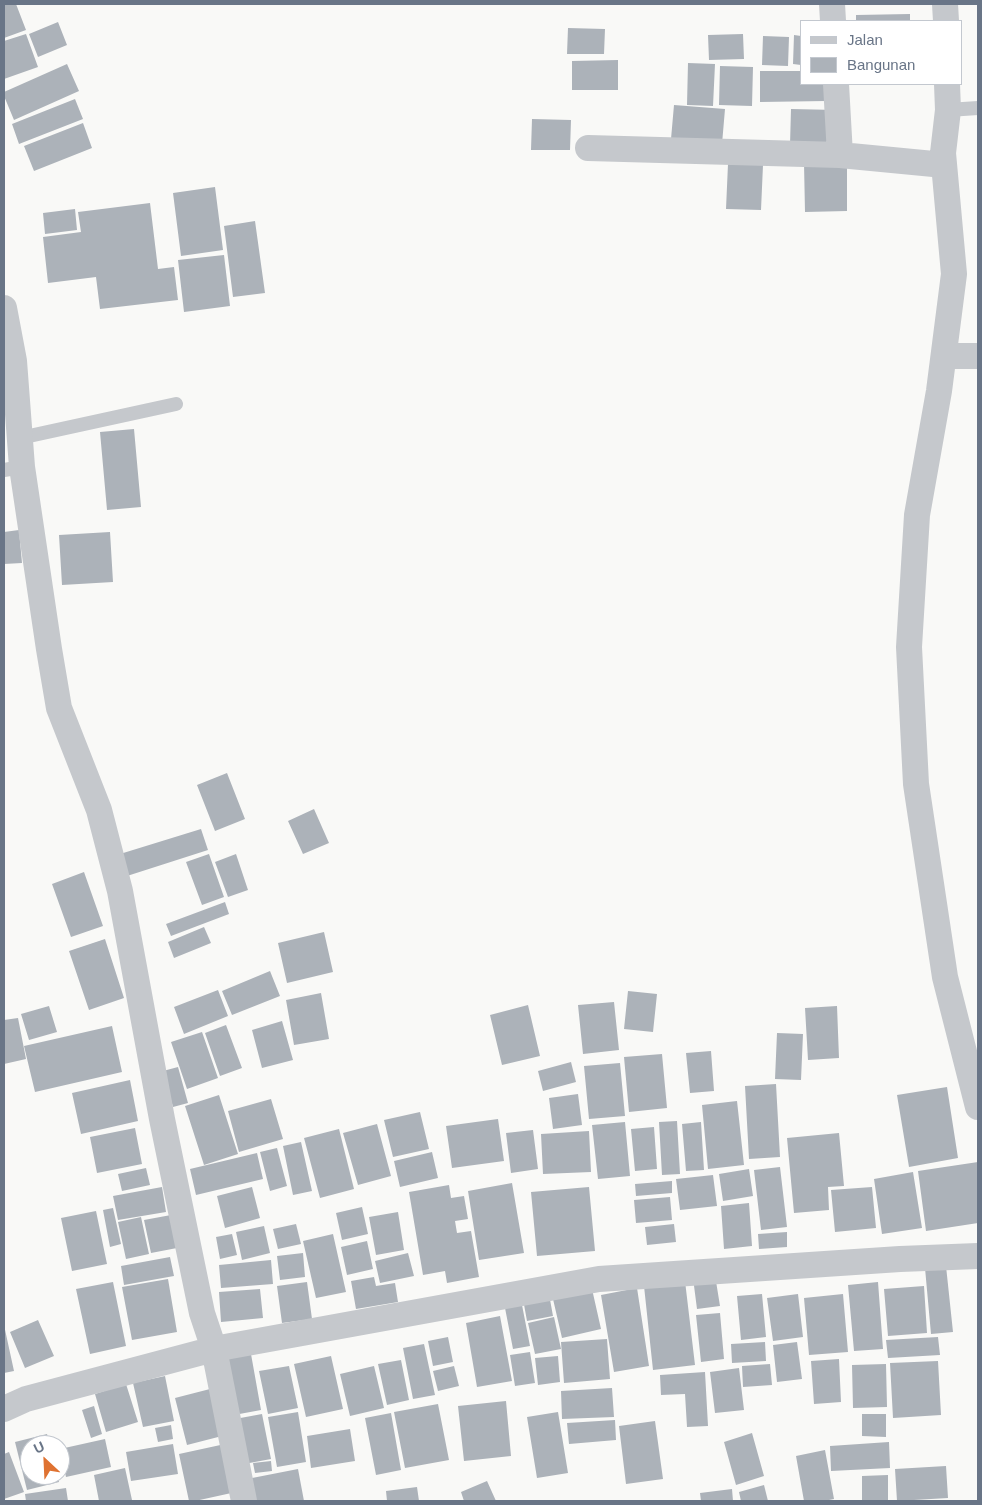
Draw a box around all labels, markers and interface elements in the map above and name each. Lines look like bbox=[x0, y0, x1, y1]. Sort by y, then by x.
legend bbox=[800, 20, 962, 85]
text: Jalan bbox=[847, 31, 883, 48]
text: Bangunan bbox=[847, 56, 915, 73]
north arrow bbox=[20, 1435, 70, 1485]
text: U bbox=[31, 1438, 47, 1457]

